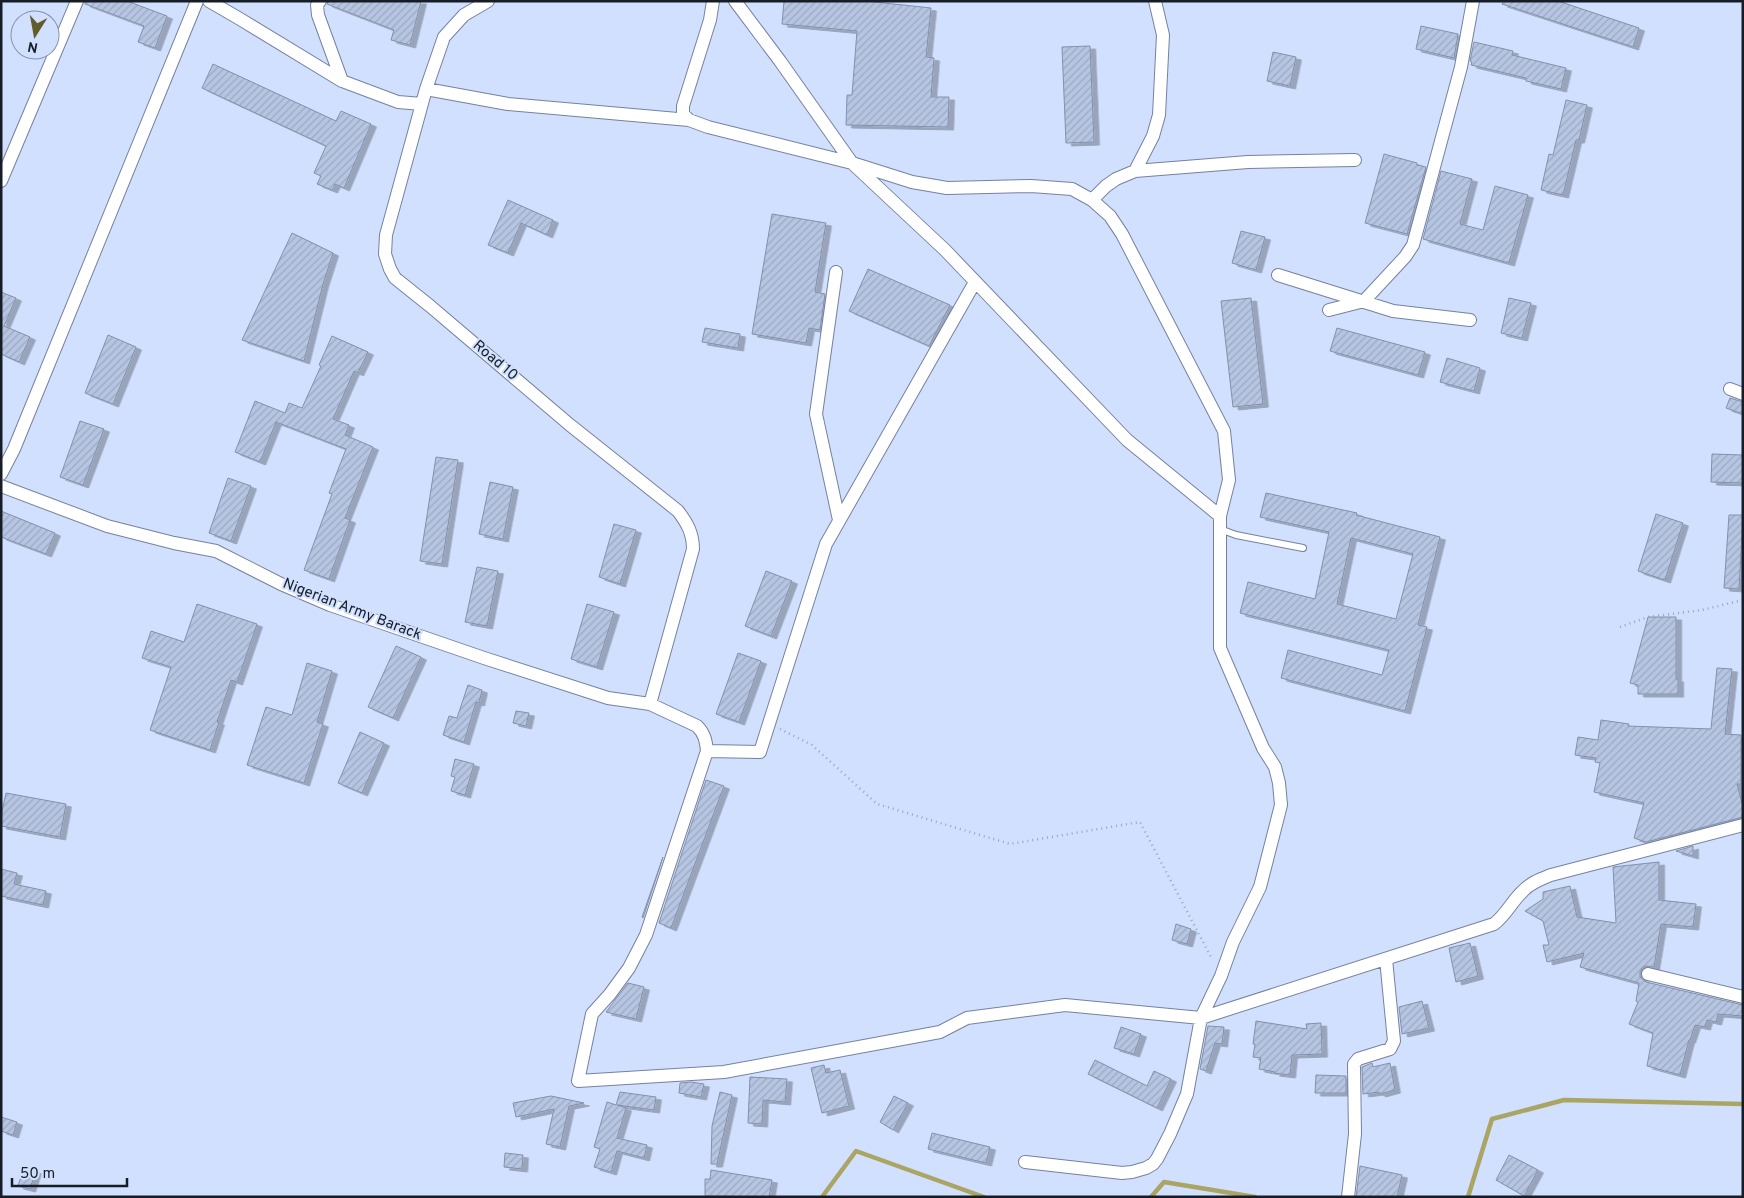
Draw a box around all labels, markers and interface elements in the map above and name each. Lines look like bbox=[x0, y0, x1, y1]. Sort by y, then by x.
north arrow bbox=[10, 10, 60, 60]
text: N bbox=[26, 37, 39, 56]
street label: Road 10 bbox=[468, 337, 522, 385]
street label: Nigerian Army Barack bbox=[280, 575, 424, 645]
scale bar bbox=[12, 1156, 128, 1188]
text: 50 m bbox=[20, 1165, 55, 1184]

